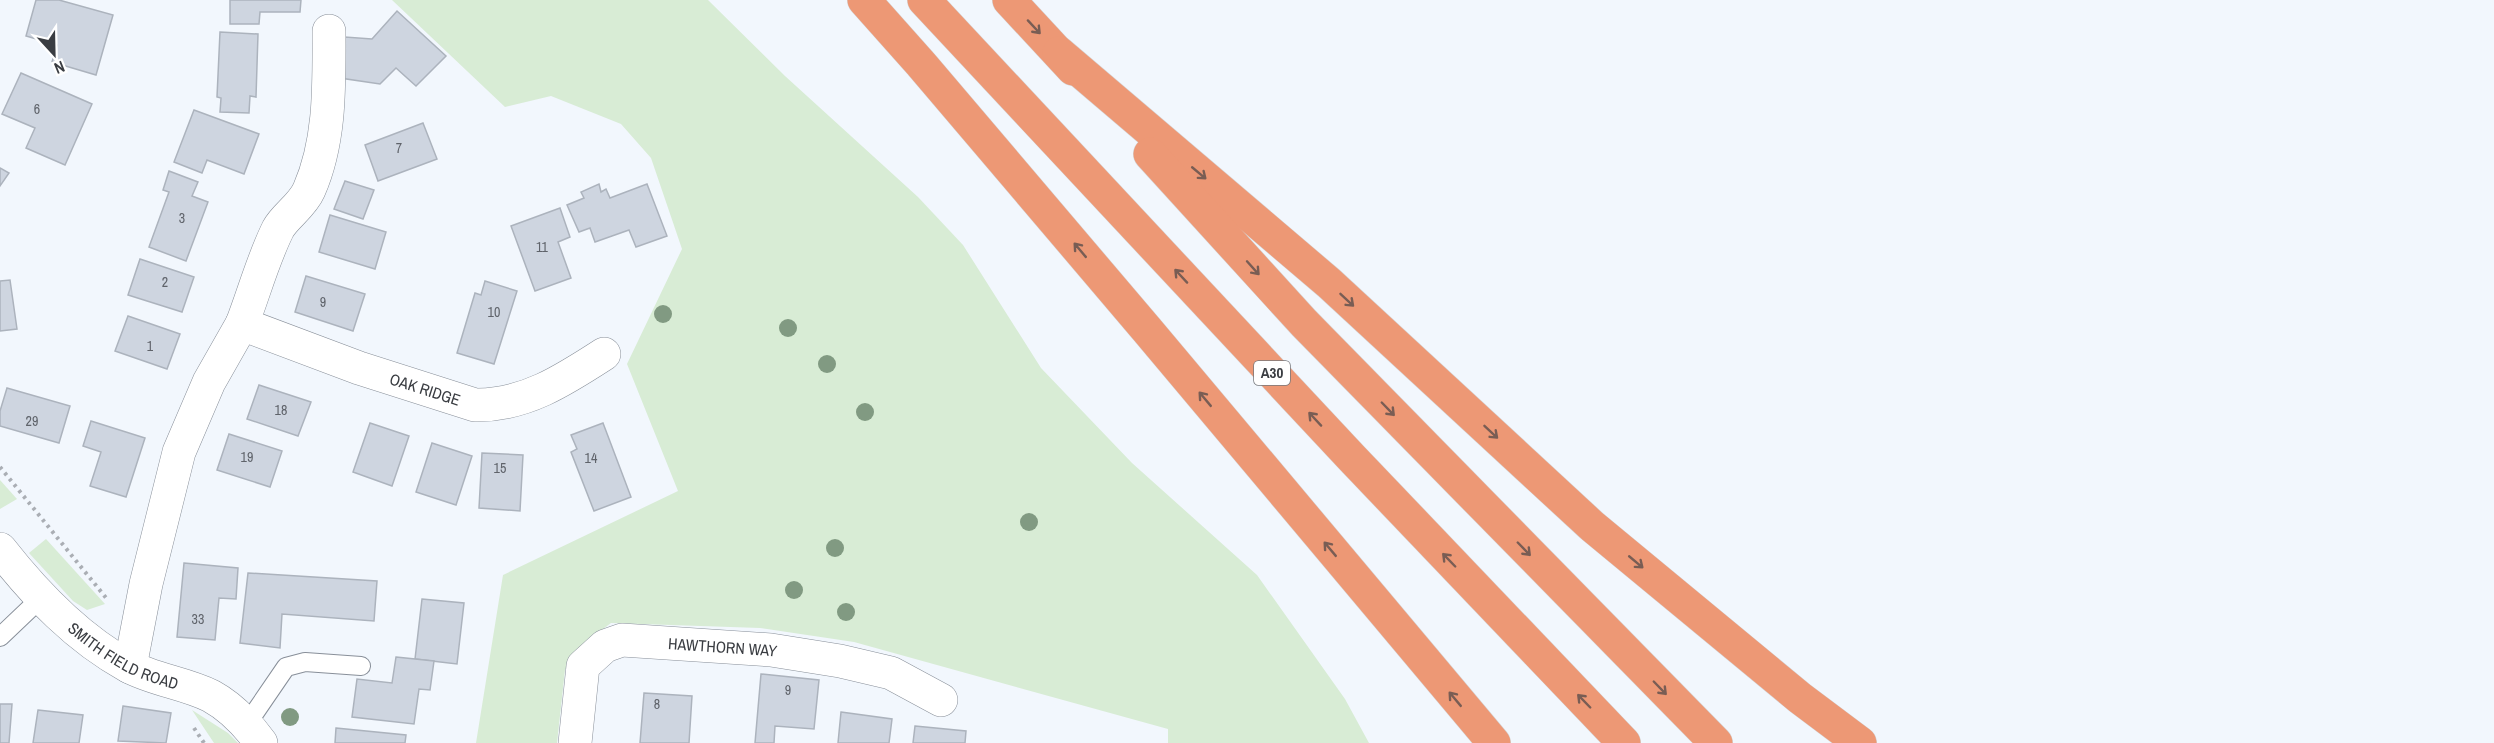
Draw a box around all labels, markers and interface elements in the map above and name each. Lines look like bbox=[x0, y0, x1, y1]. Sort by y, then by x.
one-way arrow bbox=[1027, 19, 1041, 34]
north arrow bbox=[24, 24, 84, 84]
text: N bbox=[51, 56, 68, 80]
house number: 6 bbox=[34, 100, 40, 118]
house number: 7 bbox=[396, 139, 402, 157]
one-way arrow bbox=[1191, 166, 1206, 180]
house number: 3 bbox=[179, 209, 185, 227]
house number: 11 bbox=[536, 238, 549, 256]
one-way arrow bbox=[1073, 243, 1087, 258]
one-way arrow bbox=[1246, 260, 1260, 275]
one-way arrow bbox=[1174, 269, 1189, 284]
house number: 2 bbox=[162, 273, 168, 291]
house number: 9 bbox=[320, 293, 326, 311]
one-way arrow bbox=[1340, 293, 1355, 307]
house number: 10 bbox=[488, 303, 500, 321]
house number: 1 bbox=[147, 337, 154, 355]
road number: A30 bbox=[1254, 361, 1290, 385]
street label: OAK RIDGE bbox=[387, 368, 463, 411]
one-way arrow bbox=[1199, 392, 1212, 408]
house number: 18 bbox=[275, 401, 287, 419]
one-way arrow bbox=[1380, 402, 1395, 417]
one-way arrow bbox=[1308, 411, 1322, 426]
house number: 29 bbox=[26, 412, 38, 430]
one-way arrow bbox=[1483, 425, 1498, 439]
house number: 19 bbox=[241, 448, 253, 466]
house number: 14 bbox=[585, 449, 598, 467]
house number: 15 bbox=[494, 459, 506, 477]
one-way arrow bbox=[1324, 541, 1337, 557]
one-way arrow bbox=[1517, 541, 1531, 556]
one-way arrow bbox=[1442, 552, 1456, 567]
one-way arrow bbox=[1628, 556, 1644, 569]
house number: 33 bbox=[192, 610, 204, 628]
street label: SMITH FIELD ROAD bbox=[64, 617, 181, 694]
street label: HAWTHORN WAY bbox=[667, 632, 779, 662]
house number: 9 bbox=[785, 681, 791, 699]
one-way arrow bbox=[1653, 681, 1667, 696]
one-way arrow bbox=[1449, 691, 1462, 707]
one-way arrow bbox=[1577, 693, 1591, 708]
house number: 8 bbox=[654, 695, 660, 713]

